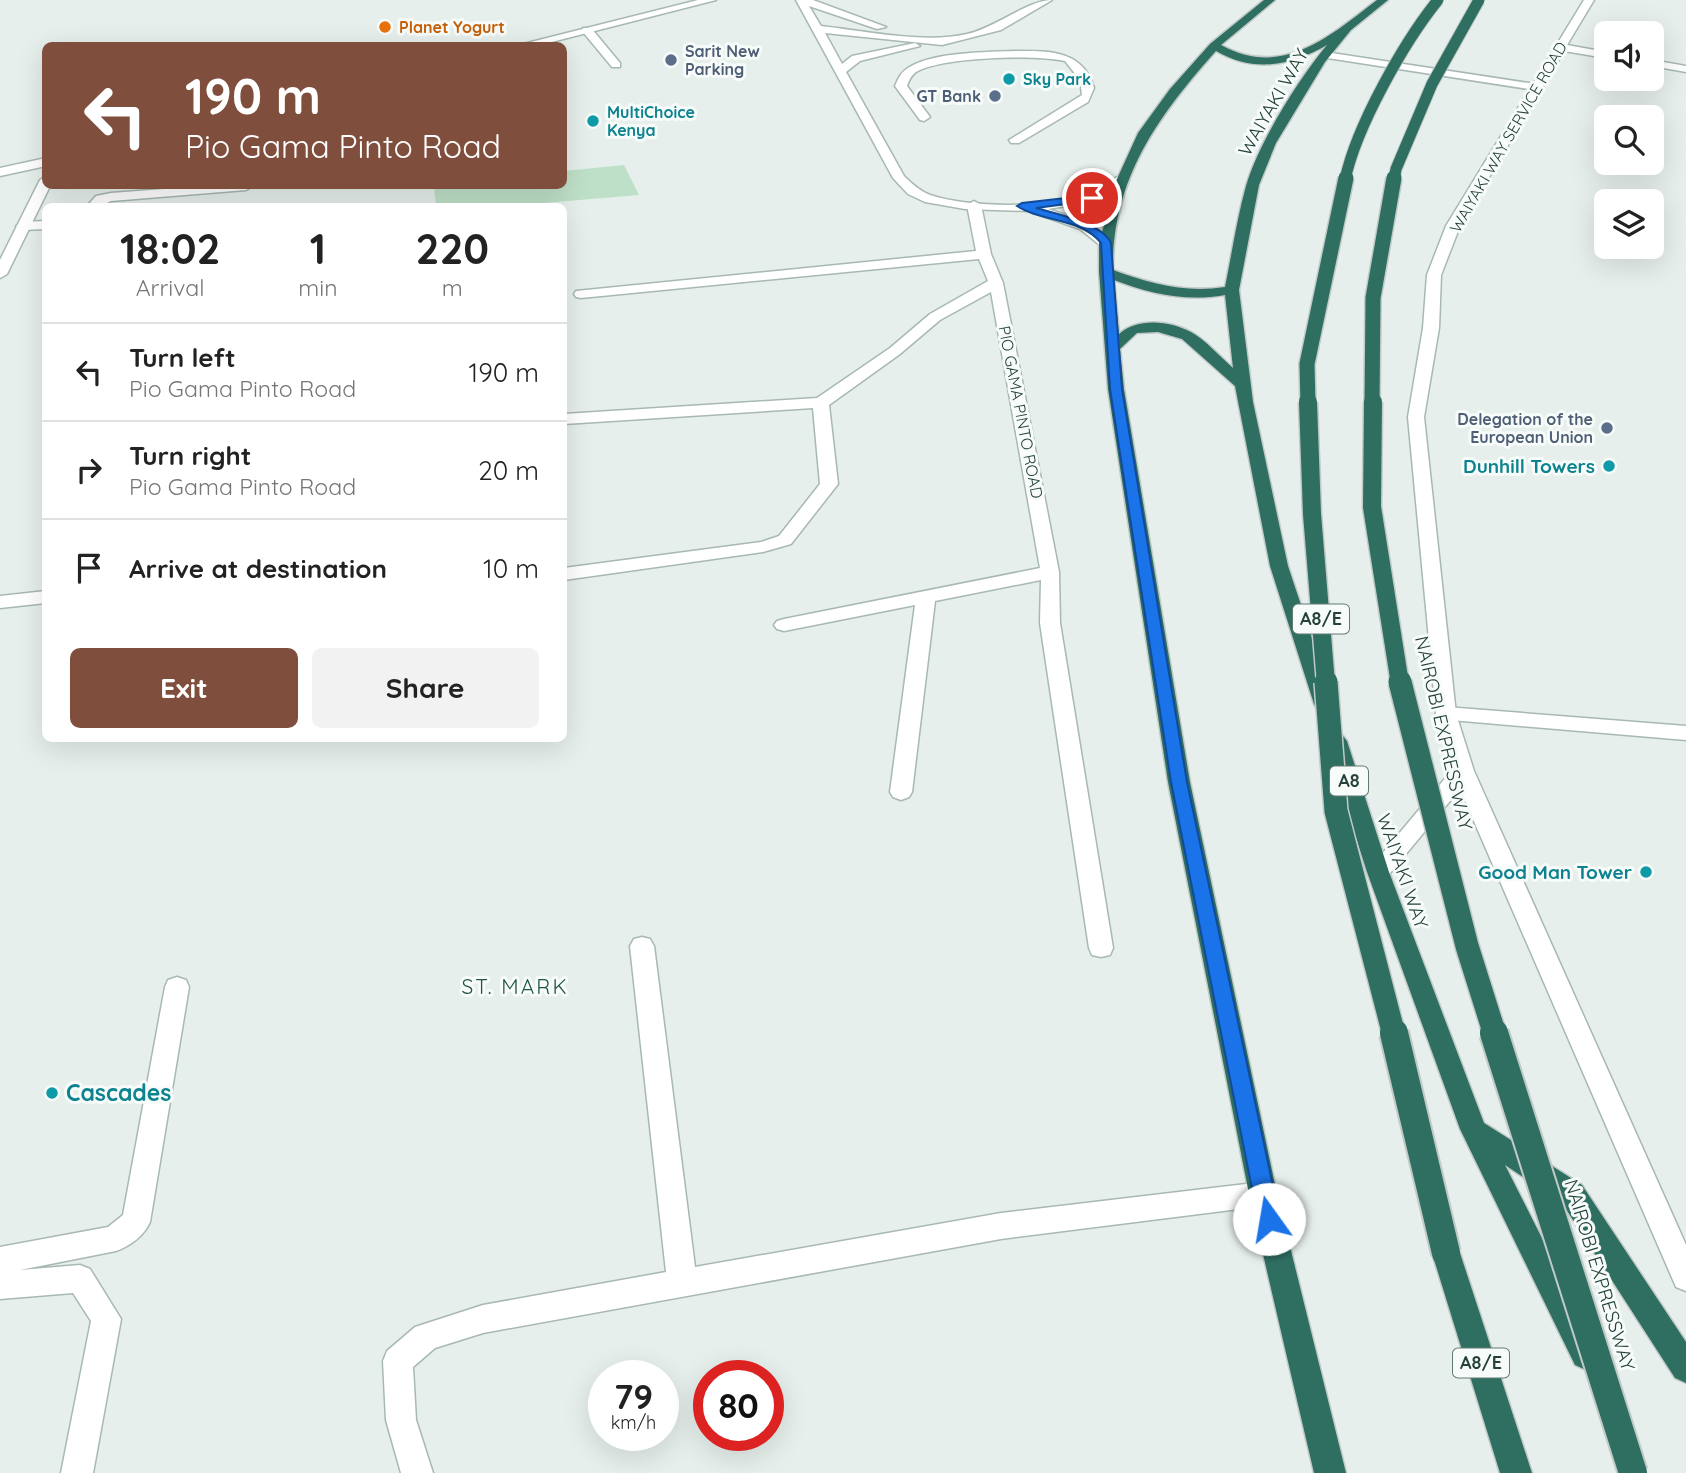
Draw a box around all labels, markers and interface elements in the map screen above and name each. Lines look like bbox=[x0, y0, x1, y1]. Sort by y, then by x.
place label: Planet Yogurt bbox=[399, 17, 505, 37]
marker: Planet Yogurt bbox=[377, 19, 393, 35]
map controls bbox=[1594, 21, 1664, 259]
button: sound bbox=[1594, 21, 1664, 91]
street label: WAIYAKI WAY SERVICE ROAD bbox=[1445, 38, 1571, 236]
place label: Sarit New Parking bbox=[685, 41, 760, 79]
street label: WAIYAKI WAY bbox=[1233, 44, 1314, 160]
marker: Sarit New Parking bbox=[663, 52, 679, 68]
text: 190 m bbox=[185, 65, 321, 126]
place label: Sky Park bbox=[1023, 69, 1091, 89]
icon: left bbox=[70, 70, 161, 161]
marker: Sky Park bbox=[1001, 71, 1017, 87]
place label: GT Bank bbox=[917, 86, 981, 106]
marker: GT Bank bbox=[987, 88, 1003, 104]
place label: MultiChoice Kenya bbox=[607, 102, 695, 140]
button: search bbox=[1594, 105, 1664, 175]
marker: MultiChoice Kenya bbox=[585, 113, 601, 129]
text: Pio Gama Pinto Road bbox=[185, 126, 501, 166]
pin bbox=[1062, 168, 1122, 228]
icon: arrive bbox=[1073, 179, 1111, 217]
button: layers bbox=[1594, 189, 1664, 259]
text: 18:02 bbox=[120, 222, 220, 275]
text: 1 bbox=[310, 222, 326, 275]
text: 220 bbox=[415, 222, 489, 275]
text: Arrival bbox=[136, 273, 205, 302]
text: min bbox=[298, 273, 338, 302]
text: m bbox=[442, 273, 463, 302]
street label: PIO GAMA PINTO ROAD bbox=[994, 324, 1048, 500]
text: Turn left bbox=[129, 341, 236, 374]
icon: left bbox=[70, 353, 108, 391]
text: 190 m bbox=[469, 356, 539, 389]
text: Pio Gama Pinto Road bbox=[129, 374, 356, 403]
place label: Delegation of the European Union bbox=[1457, 409, 1593, 447]
marker: Delegation of the European Union bbox=[1599, 420, 1615, 436]
text: Turn right bbox=[129, 439, 251, 472]
icon: right bbox=[70, 451, 108, 489]
text: 20 m bbox=[478, 454, 539, 487]
place label: Dunhill Towers bbox=[1463, 454, 1595, 478]
marker: Dunhill Towers bbox=[1601, 458, 1617, 474]
text: Pio Gama Pinto Road bbox=[129, 472, 356, 501]
icon: arrive bbox=[70, 549, 108, 587]
text: Arrive at destination bbox=[129, 552, 387, 585]
text: 10 m bbox=[483, 552, 539, 585]
road number: A8/E bbox=[1293, 604, 1349, 634]
street label: NAIROBI EXPRESSWAY bbox=[1410, 633, 1478, 833]
button: Exit bbox=[70, 648, 298, 728]
button: Share bbox=[312, 648, 539, 728]
road number: A8 bbox=[1330, 766, 1368, 796]
street label: WAIYAKI WAY bbox=[1372, 810, 1434, 932]
place label: Good Man Tower bbox=[1478, 860, 1632, 884]
marker: Good Man Tower bbox=[1638, 864, 1654, 880]
district label: ST. MARK bbox=[461, 973, 569, 999]
place label: Cascades bbox=[66, 1078, 171, 1107]
marker: Cascades bbox=[44, 1085, 60, 1101]
street label: NAIROBI EXPRESSWAY bbox=[1559, 1176, 1641, 1374]
position arrow bbox=[1232, 1182, 1306, 1256]
road number: A8/E bbox=[1453, 1348, 1509, 1378]
speed limit sign: 80 bbox=[693, 1360, 784, 1451]
text: 79 bbox=[614, 1374, 653, 1418]
text: km/h bbox=[611, 1411, 656, 1434]

